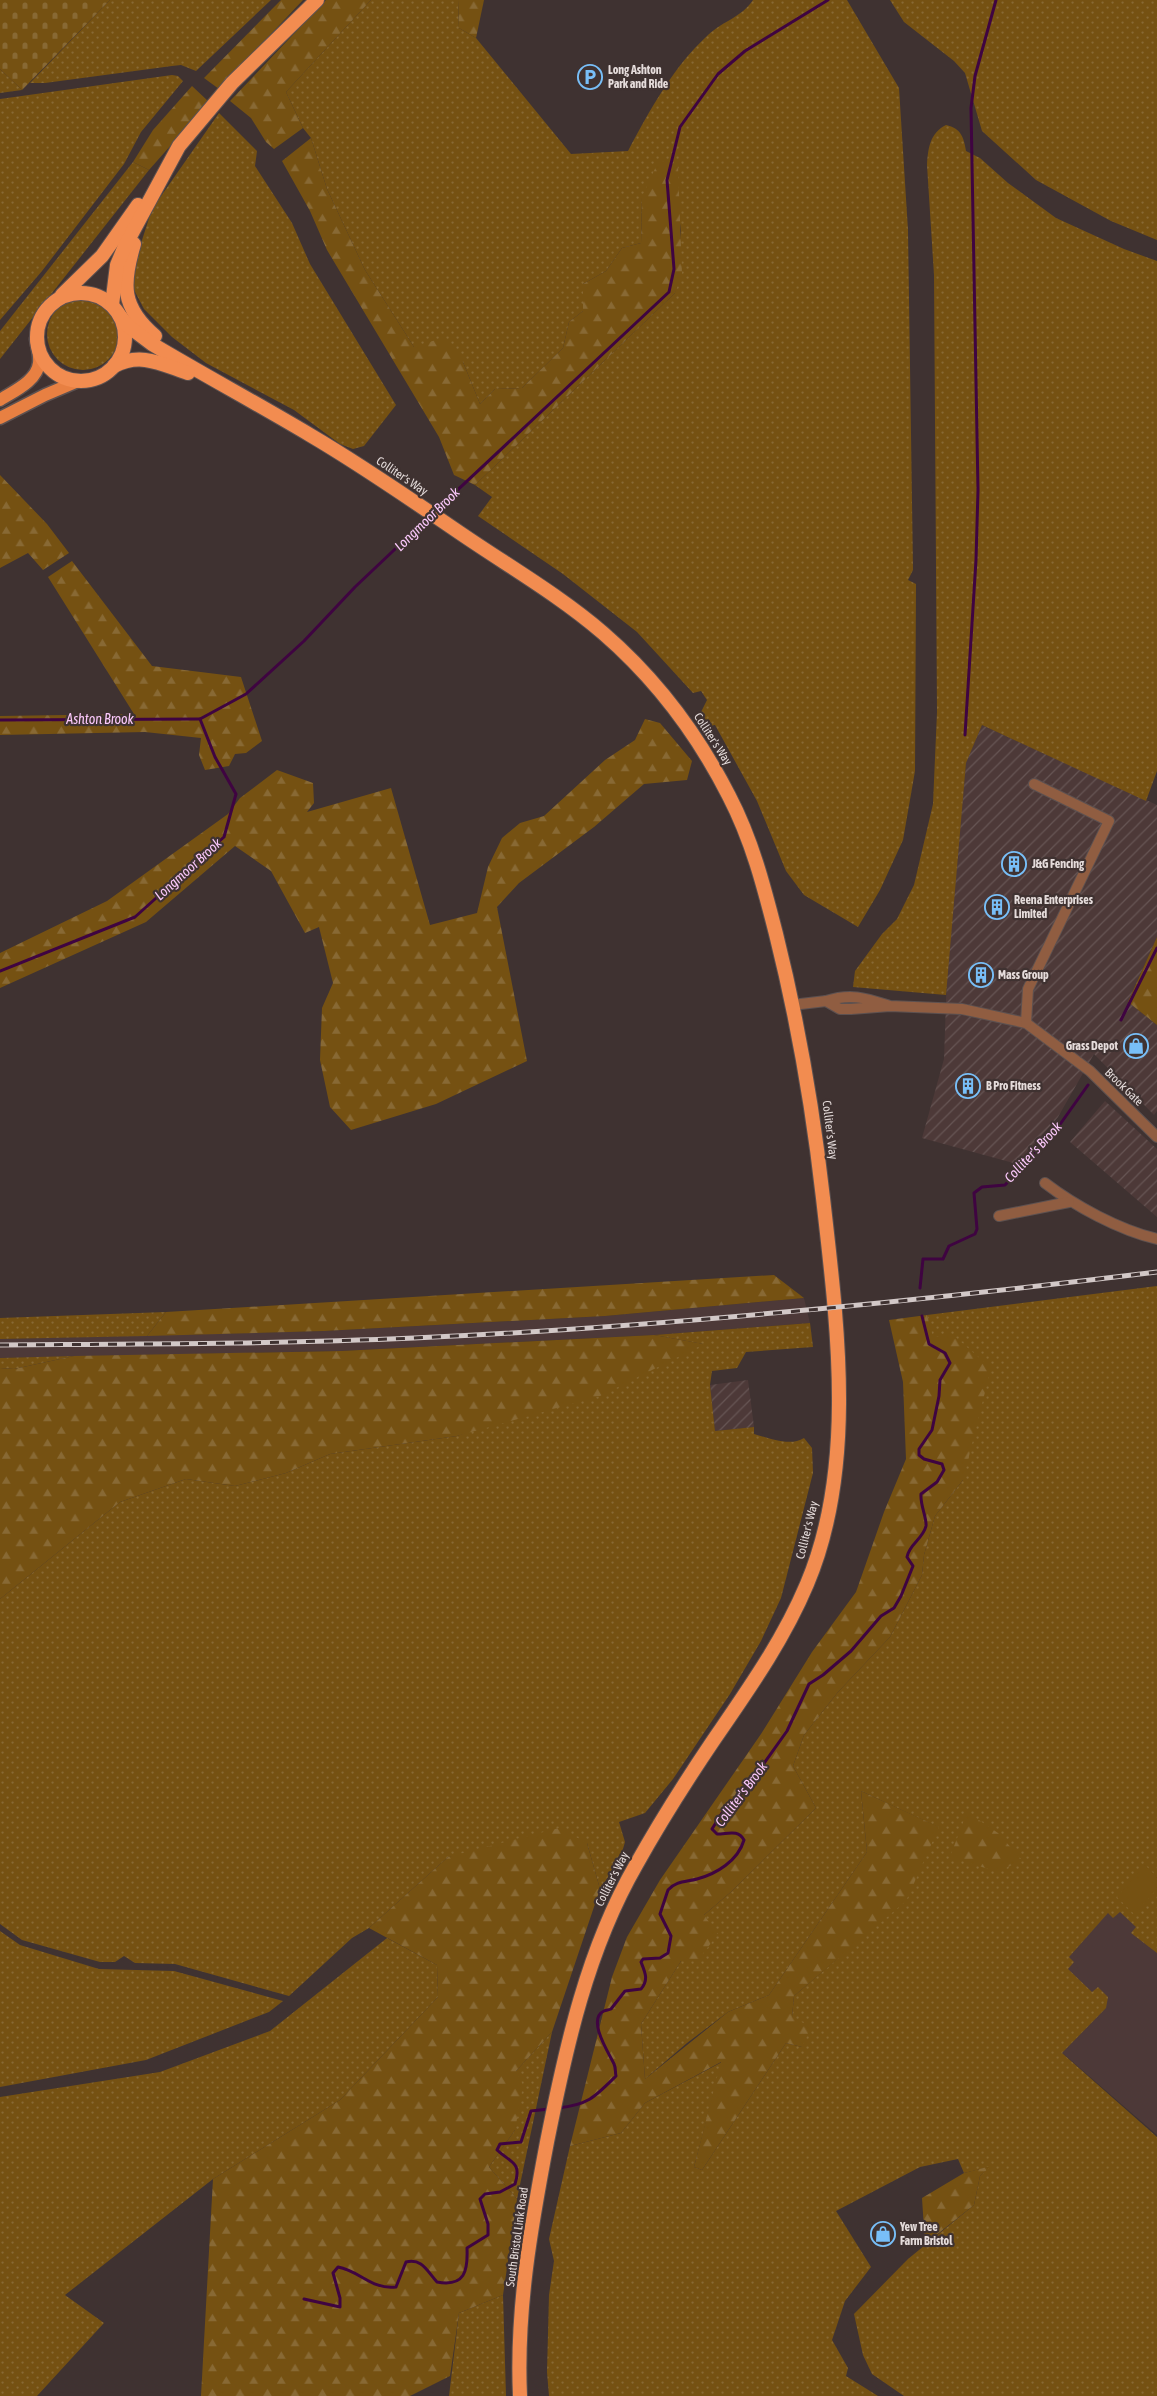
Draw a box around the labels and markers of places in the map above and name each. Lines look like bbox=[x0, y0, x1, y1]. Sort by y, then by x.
place label: Long Ashton Park and Ride bbox=[608, 63, 669, 91]
parking icon: Long Ashton Park and Ride bbox=[577, 64, 603, 90]
building icon: J&G Fencing bbox=[1001, 851, 1027, 877]
place label: J&G Fencing bbox=[1031, 857, 1085, 871]
place label: Reena Enterprises Limited bbox=[1014, 893, 1094, 921]
building icon: Reena Enterprises Limited bbox=[984, 894, 1010, 920]
building icon: Mass Group bbox=[968, 962, 994, 988]
place label: Mass Group bbox=[998, 968, 1049, 982]
shop icon: Grass Depot bbox=[1123, 1033, 1149, 1059]
place label: Grass Depot bbox=[1066, 1039, 1119, 1053]
building icon: B Pro Fitness bbox=[955, 1073, 981, 1099]
place label: B Pro Fitness bbox=[986, 1079, 1042, 1093]
place label: Yew Tree Farm Bristol bbox=[899, 2220, 953, 2248]
shop icon: Yew Tree Farm Bristol bbox=[870, 2221, 896, 2247]

